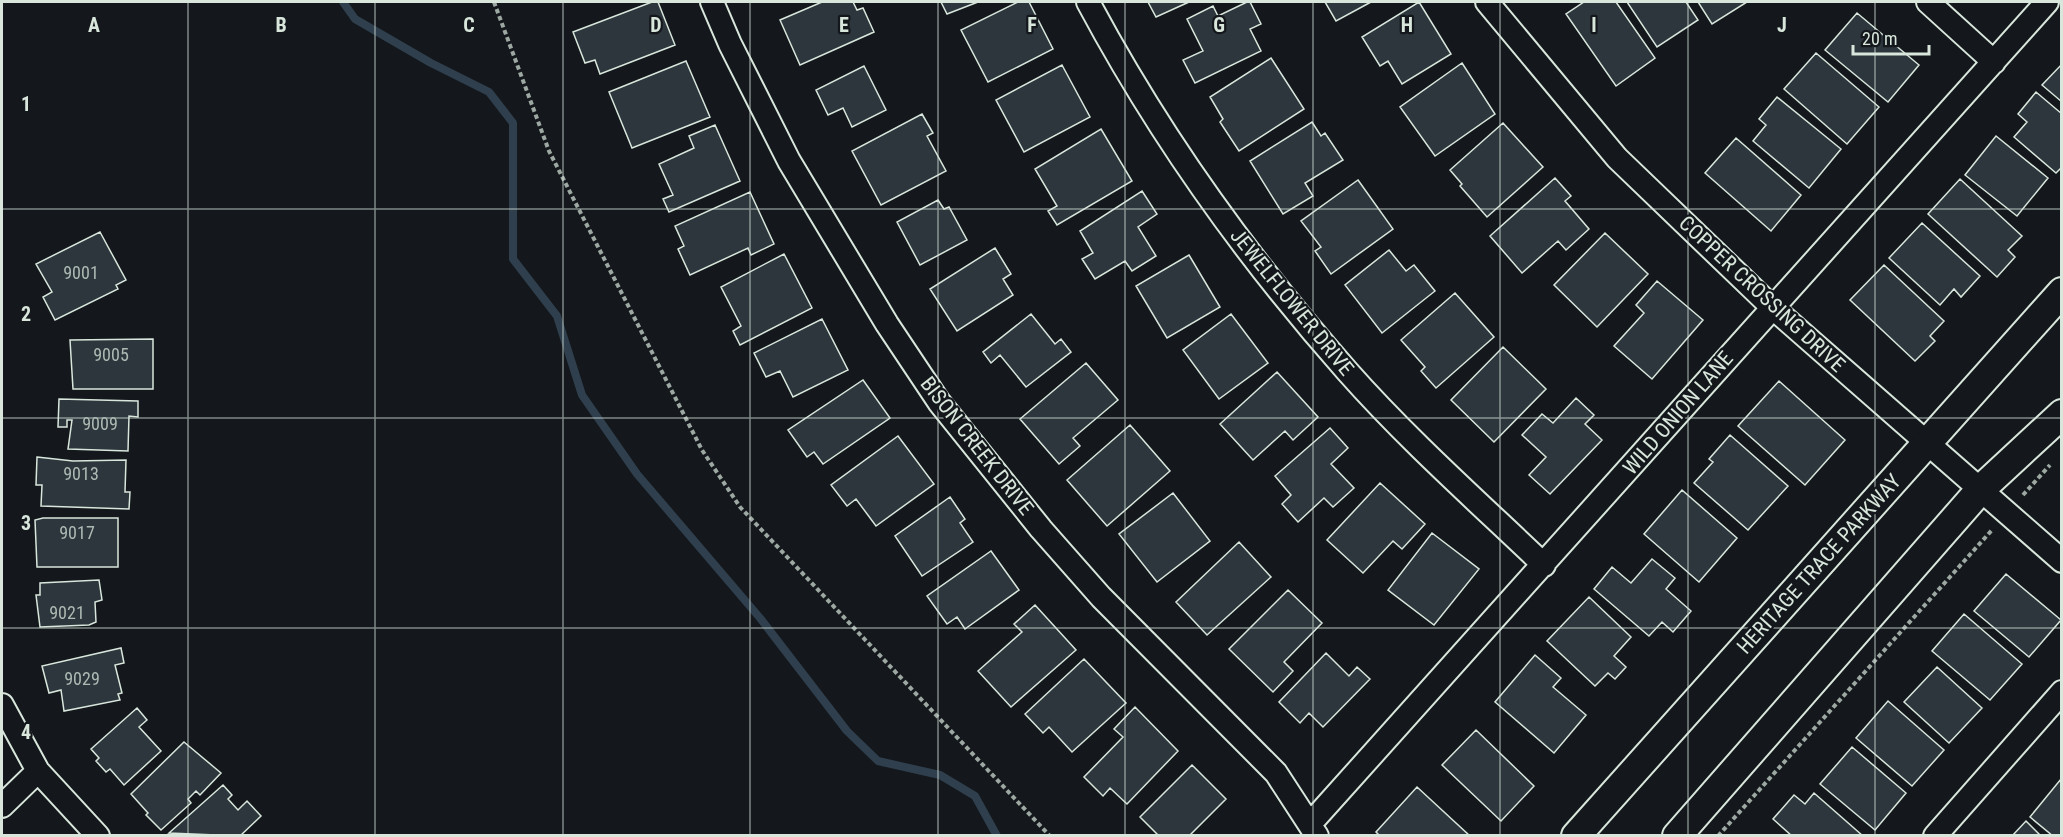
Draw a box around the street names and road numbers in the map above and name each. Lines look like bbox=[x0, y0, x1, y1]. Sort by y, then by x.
street label: COPPER CROSSING DRIVE bbox=[1674, 211, 1850, 377]
street label: JEWELFLOWER DRIVE bbox=[1225, 224, 1359, 380]
street label: WILD ONION LANE bbox=[1618, 347, 1738, 479]
street label: BISON CREEK DRIVE bbox=[916, 372, 1038, 520]
street label: HERITAGE TRACE PARKWAY bbox=[1732, 469, 1906, 659]

